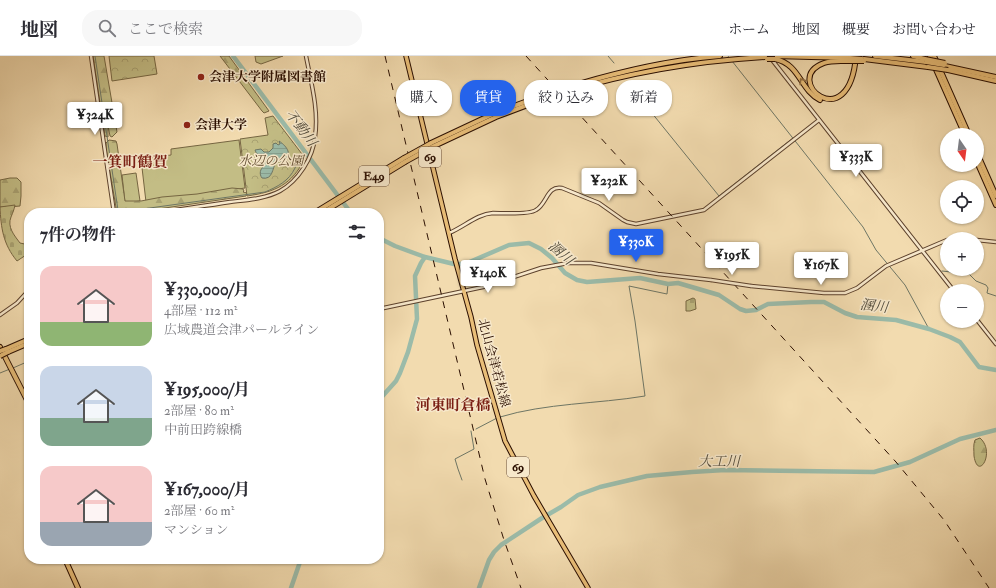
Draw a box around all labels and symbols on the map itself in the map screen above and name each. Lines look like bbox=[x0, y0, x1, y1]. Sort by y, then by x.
place label: 会津大学附属図書館 bbox=[209, 69, 326, 85]
marker: 会津大学附属図書館 bbox=[196, 72, 206, 82]
one-way arrow bbox=[799, 78, 807, 85]
pin: ¥324K bbox=[67, 102, 123, 136]
water label: 不動川 bbox=[282, 106, 322, 151]
place label: 会津大学 bbox=[195, 117, 247, 133]
marker: 会津大学 bbox=[182, 120, 192, 130]
north arrow bbox=[940, 128, 984, 172]
pin: ¥333K bbox=[828, 144, 884, 178]
road number: 69 bbox=[419, 147, 441, 167]
district label: 一箕町鶴賀 bbox=[92, 153, 168, 172]
park label: 水辺の公園 bbox=[238, 153, 305, 169]
road number: E49 bbox=[359, 166, 389, 186]
pin: ¥232K bbox=[581, 168, 637, 202]
pin: ¥330K bbox=[608, 229, 664, 263]
water label: 溷川 bbox=[545, 237, 579, 270]
pin: ¥195K bbox=[704, 242, 760, 276]
pin: ¥167K bbox=[793, 252, 849, 286]
pin: ¥140K bbox=[460, 260, 516, 294]
water label: 溷川 bbox=[859, 296, 891, 316]
street label: 北山会津若松線 bbox=[474, 317, 514, 409]
district label: 河東町倉橋 bbox=[415, 396, 491, 415]
water label: 大工川 bbox=[698, 453, 742, 470]
road number: 69 bbox=[507, 457, 529, 477]

